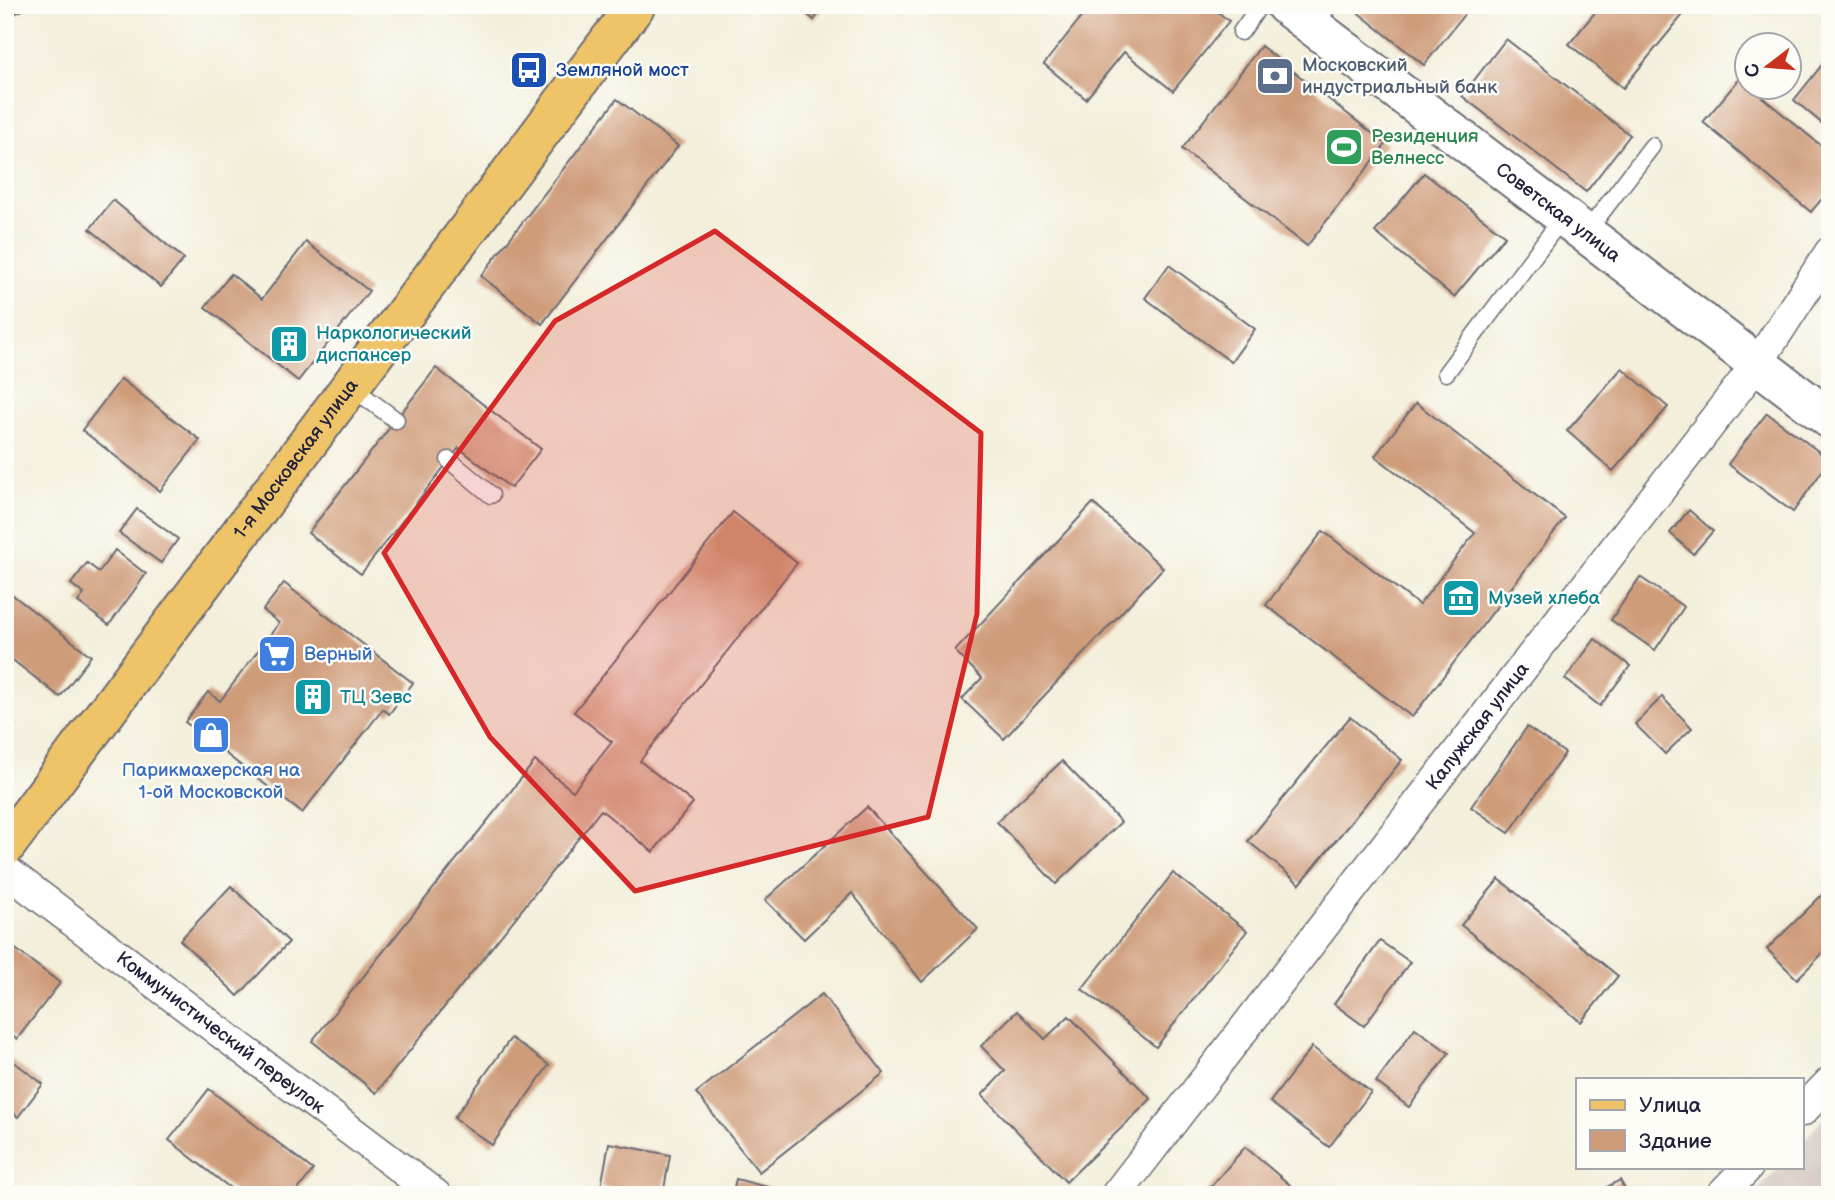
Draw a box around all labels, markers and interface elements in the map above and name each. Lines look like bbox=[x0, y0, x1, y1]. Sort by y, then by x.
north arrow bbox=[1734, 32, 1804, 102]
bus stop icon: Земляной мост bbox=[508, 49, 550, 91]
place label: Московский индустриальный банк bbox=[1302, 54, 1497, 99]
bank icon: Московский индустриальный банк bbox=[1254, 55, 1296, 97]
place label: Земляной мост bbox=[556, 59, 689, 82]
text: С bbox=[1740, 61, 1766, 80]
place label: Резиденция Велнесс bbox=[1371, 125, 1479, 170]
sports icon: Резиденция Велнесс bbox=[1323, 126, 1365, 168]
street label: Советская улица bbox=[1491, 158, 1625, 267]
place label: Наркологический диспансер bbox=[316, 322, 472, 367]
building icon: Наркологический диспансер bbox=[268, 323, 310, 365]
street label: 1-я Московская улица bbox=[229, 375, 363, 543]
museum icon: Музей хлеба bbox=[1440, 577, 1482, 619]
place label: Музей хлеба bbox=[1488, 587, 1600, 610]
supermarket icon: Верный bbox=[256, 633, 298, 675]
place label: Верный bbox=[304, 643, 373, 666]
street label: Калужская улица bbox=[1421, 658, 1534, 794]
building icon: ТЦ Зевс bbox=[292, 676, 334, 718]
place label: ТЦ Зевс bbox=[340, 686, 412, 709]
shop icon: Парикмахерская на 1-ой Московской bbox=[190, 714, 232, 756]
place label: Парикмахерская на 1-ой Московской bbox=[122, 759, 300, 804]
street label: Коммунистический переулок bbox=[112, 947, 329, 1119]
legend bbox=[1576, 1078, 1804, 1168]
text: Улица bbox=[1639, 1093, 1702, 1118]
text: Здание bbox=[1639, 1129, 1712, 1154]

